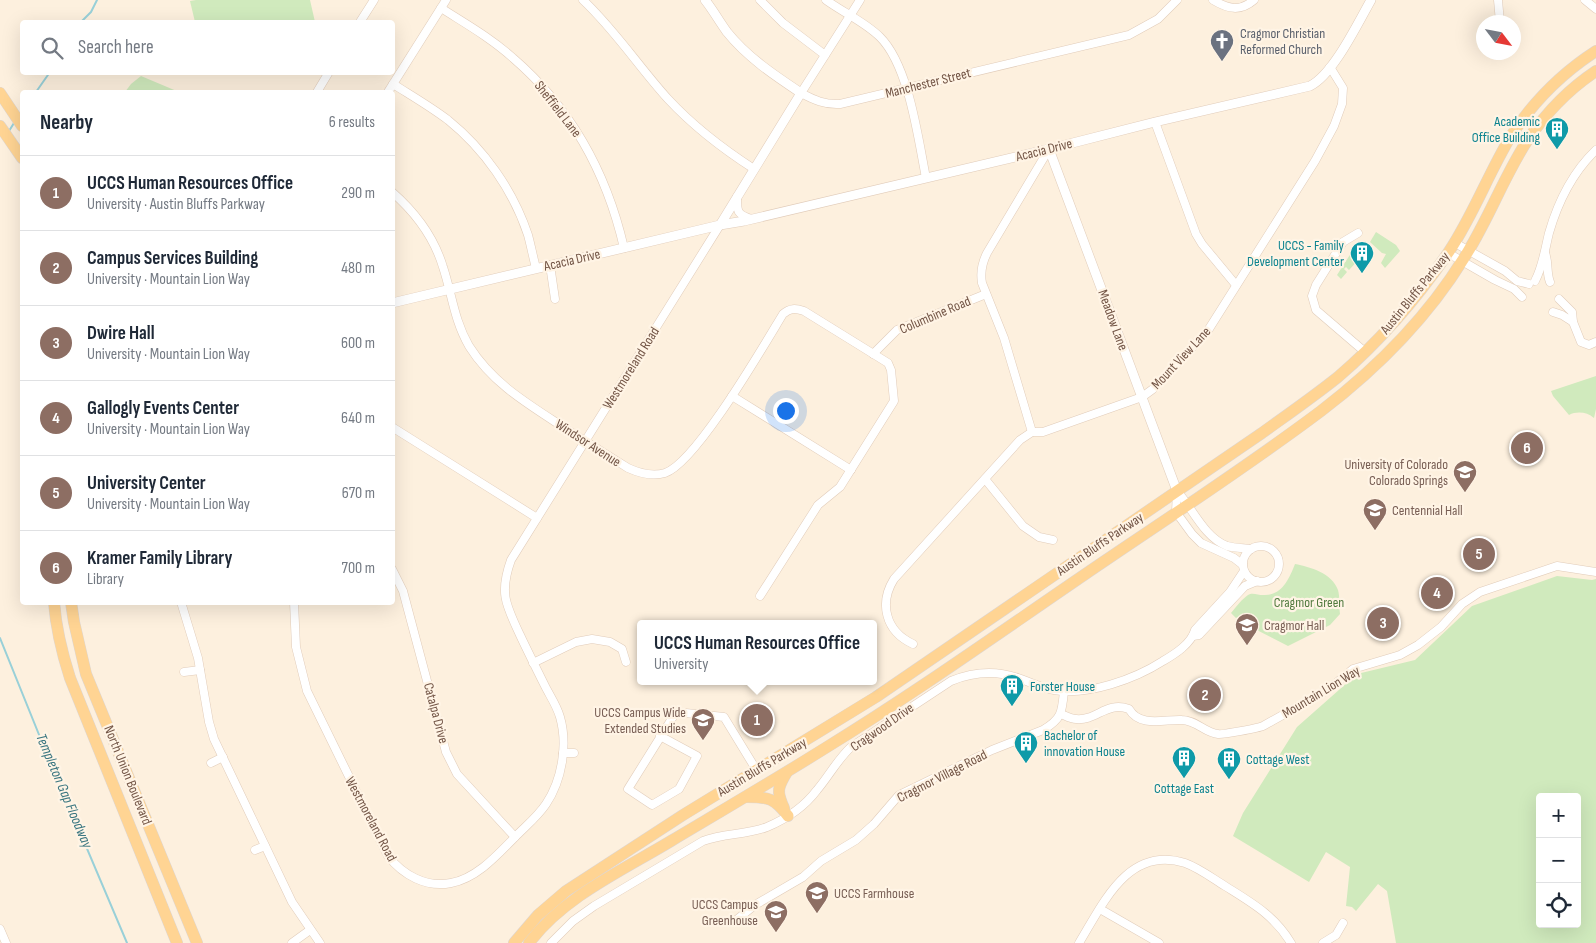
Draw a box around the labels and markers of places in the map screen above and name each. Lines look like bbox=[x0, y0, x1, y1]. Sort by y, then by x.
place label: Cragmor Christian Reformed Church bbox=[1240, 25, 1325, 58]
church icon: Cragmor Christian Reformed Church bbox=[1209, 28, 1235, 62]
place label: Academic Office Building bbox=[1472, 113, 1540, 146]
building icon: Academic Office Building bbox=[1544, 116, 1570, 150]
place label: UCCS - Family Development Center bbox=[1247, 237, 1345, 270]
building icon: UCCS - Family Development Center bbox=[1349, 240, 1375, 274]
pin: 6 bbox=[1511, 429, 1543, 467]
place label: University of Colorado Colorado Springs bbox=[1344, 456, 1448, 489]
school or university icon: University of Colorado Colorado Springs bbox=[1452, 459, 1478, 493]
school or university icon: Centennial Hall bbox=[1362, 497, 1388, 531]
place label: Centennial Hall bbox=[1392, 502, 1463, 519]
pin: 5 bbox=[1463, 535, 1495, 573]
pin: 4 bbox=[1421, 574, 1453, 612]
pin: 3 bbox=[1367, 604, 1399, 642]
school or university icon: Cragmor Hall bbox=[1234, 612, 1260, 646]
place label: Cragmor Hall bbox=[1264, 617, 1324, 634]
building icon: Forster House bbox=[999, 673, 1025, 707]
pin: 2 bbox=[1189, 676, 1221, 714]
place label: Forster House bbox=[1030, 678, 1095, 695]
pin: 1 bbox=[741, 701, 773, 739]
place label: UCCS Campus Wide Extended Studies bbox=[594, 704, 686, 737]
school or university icon: UCCS Campus Wide Extended Studies bbox=[690, 707, 716, 741]
place label: Bachelor of innovation House bbox=[1044, 727, 1125, 760]
building icon: Bachelor of innovation House bbox=[1013, 730, 1039, 764]
building icon: Cottage East bbox=[1171, 745, 1197, 779]
building icon: Cottage West bbox=[1216, 746, 1242, 780]
place label: Cottage West bbox=[1246, 751, 1310, 768]
place label: Cottage East bbox=[1154, 780, 1214, 797]
school or university icon: UCCS Farmhouse bbox=[804, 880, 830, 914]
place label: UCCS Farmhouse bbox=[834, 885, 914, 902]
place label: UCCS Campus Greenhouse bbox=[692, 896, 758, 929]
school or university icon: UCCS Campus Greenhouse bbox=[763, 899, 789, 933]

